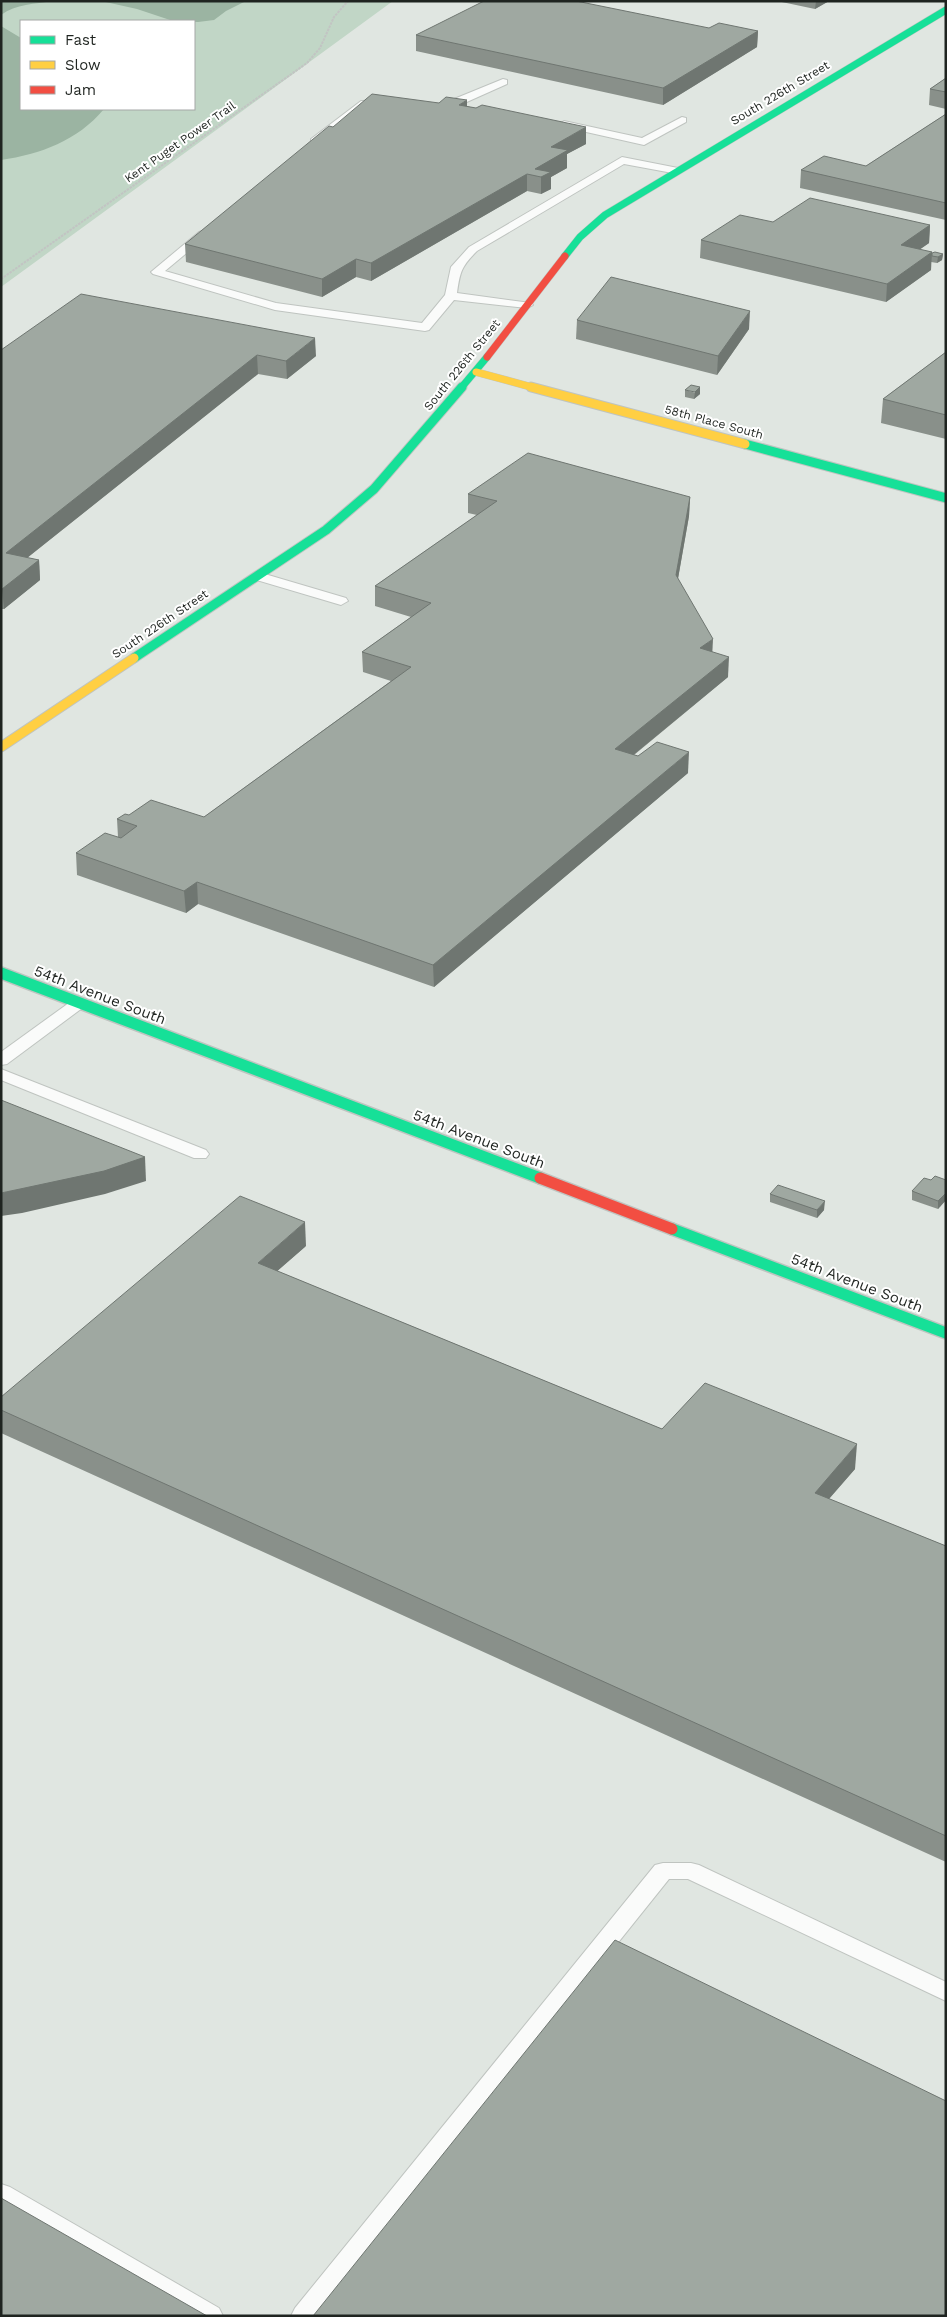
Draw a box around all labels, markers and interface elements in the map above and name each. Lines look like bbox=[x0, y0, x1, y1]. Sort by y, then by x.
legend bbox=[20, 20, 195, 110]
text: Fast bbox=[65, 31, 97, 49]
text: Slow bbox=[65, 56, 101, 74]
street label: South 226th Street bbox=[728, 58, 832, 128]
text: Jam bbox=[65, 81, 96, 99]
street label: Kent Puget Power Trail bbox=[122, 98, 238, 186]
street label: South 226th Street bbox=[421, 317, 503, 413]
street label: 58th Place South bbox=[663, 402, 765, 442]
street label: South 226th Street bbox=[109, 587, 211, 661]
street label: 54th Avenue South bbox=[32, 962, 168, 1028]
street label: 54th Avenue South bbox=[411, 1106, 547, 1172]
street label: 54th Avenue South bbox=[789, 1250, 925, 1316]

